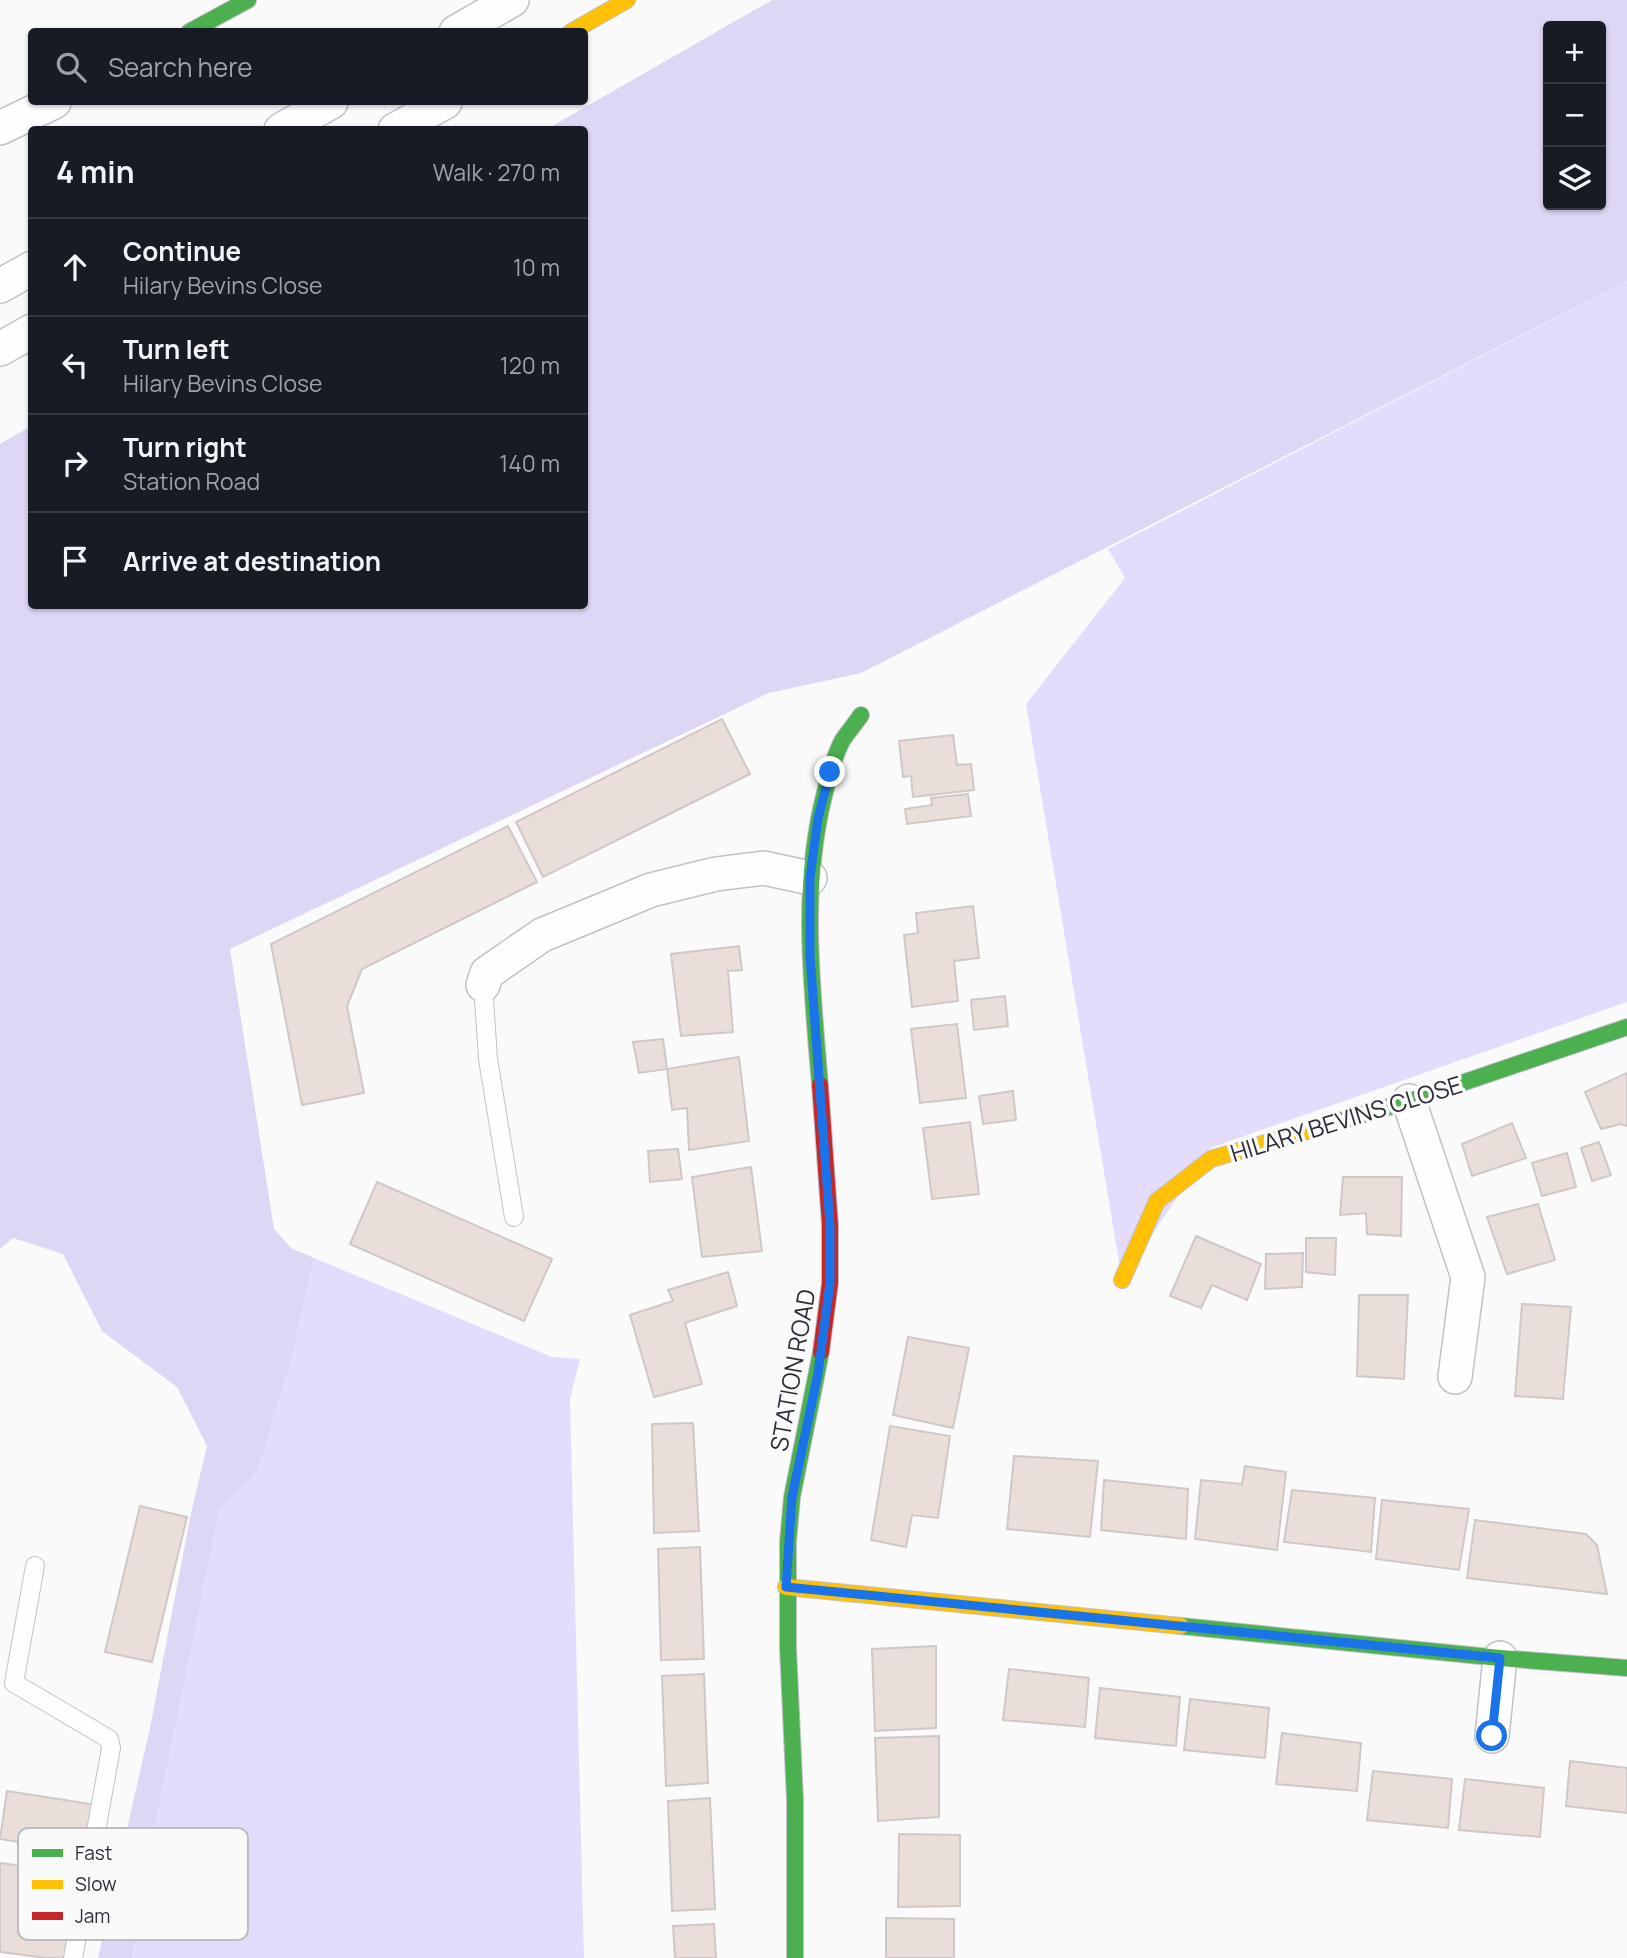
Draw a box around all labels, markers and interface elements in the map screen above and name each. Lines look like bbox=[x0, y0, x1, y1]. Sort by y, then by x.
map controls bbox=[1543, 21, 1606, 210]
button: + bbox=[1543, 21, 1606, 84]
search box bbox=[28, 28, 588, 105]
icon: search bbox=[52, 48, 90, 86]
text: Search here bbox=[108, 49, 253, 85]
button: − bbox=[1543, 84, 1606, 147]
button: layers bbox=[1543, 147, 1606, 210]
text: 4 min bbox=[56, 151, 134, 192]
text: Walk · 270 m bbox=[433, 156, 560, 188]
text: Continue bbox=[123, 233, 241, 269]
icon: ahead bbox=[56, 248, 94, 286]
text: 10 m bbox=[513, 251, 560, 283]
text: Hilary Bevins Close bbox=[123, 269, 322, 301]
text: Turn left bbox=[123, 331, 230, 367]
icon: left bbox=[56, 346, 94, 384]
text: 120 m bbox=[500, 349, 560, 381]
text: Hilary Bevins Close bbox=[123, 367, 322, 399]
text: Turn right bbox=[123, 429, 247, 465]
icon: right bbox=[56, 444, 94, 482]
text: 140 m bbox=[499, 447, 560, 479]
text: Station Road bbox=[123, 465, 260, 497]
icon: arrive bbox=[56, 542, 94, 580]
text: Arrive at destination bbox=[123, 543, 381, 579]
route end bbox=[814, 756, 845, 787]
street label: HILARY BEVINS CLOSE bbox=[1226, 1067, 1466, 1169]
street label: STATION ROAD bbox=[761, 1286, 823, 1454]
route start bbox=[1476, 1720, 1507, 1751]
legend bbox=[18, 1828, 248, 1940]
text: Fast bbox=[75, 1840, 112, 1866]
text: Slow bbox=[75, 1871, 117, 1897]
text: Jam bbox=[75, 1903, 110, 1929]

